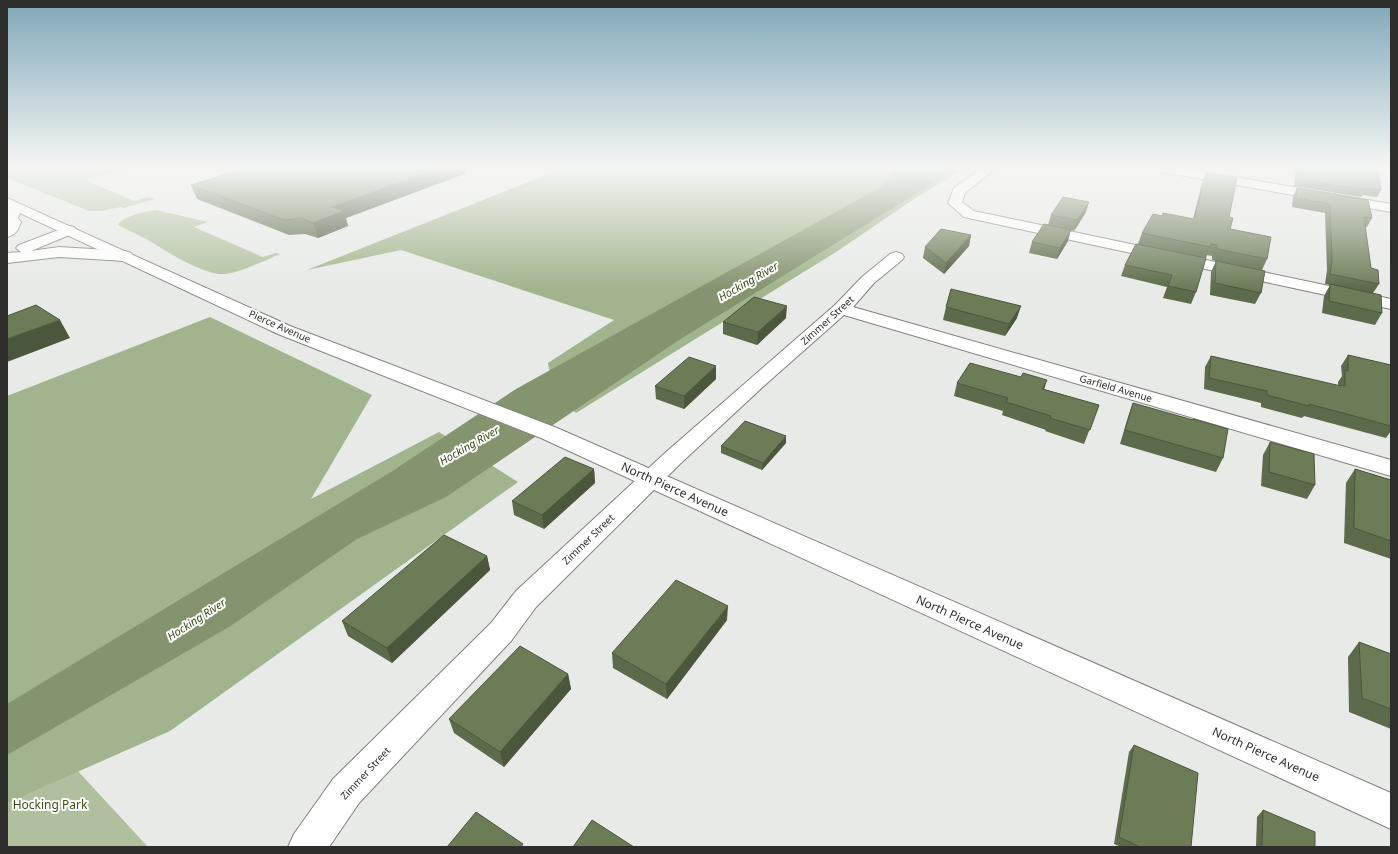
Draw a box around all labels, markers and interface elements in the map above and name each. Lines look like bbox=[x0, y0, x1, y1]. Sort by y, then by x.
water label: Hocking River bbox=[715, 258, 781, 304]
street label: Zimmer Street bbox=[797, 292, 857, 348]
street label: Pierce Avenue bbox=[247, 306, 313, 346]
street label: Garfield Avenue bbox=[1078, 371, 1154, 405]
water label: Hocking River bbox=[436, 422, 502, 468]
street label: North Pierce Avenue bbox=[619, 458, 732, 520]
street label: Zimmer Street bbox=[559, 510, 617, 567]
street label: North Pierce Avenue bbox=[914, 591, 1027, 653]
water label: Hocking River bbox=[164, 594, 229, 643]
street label: North Pierce Avenue bbox=[1210, 723, 1323, 785]
street label: Zimmer Street bbox=[337, 743, 393, 802]
park label: Hocking Park bbox=[13, 796, 88, 813]

